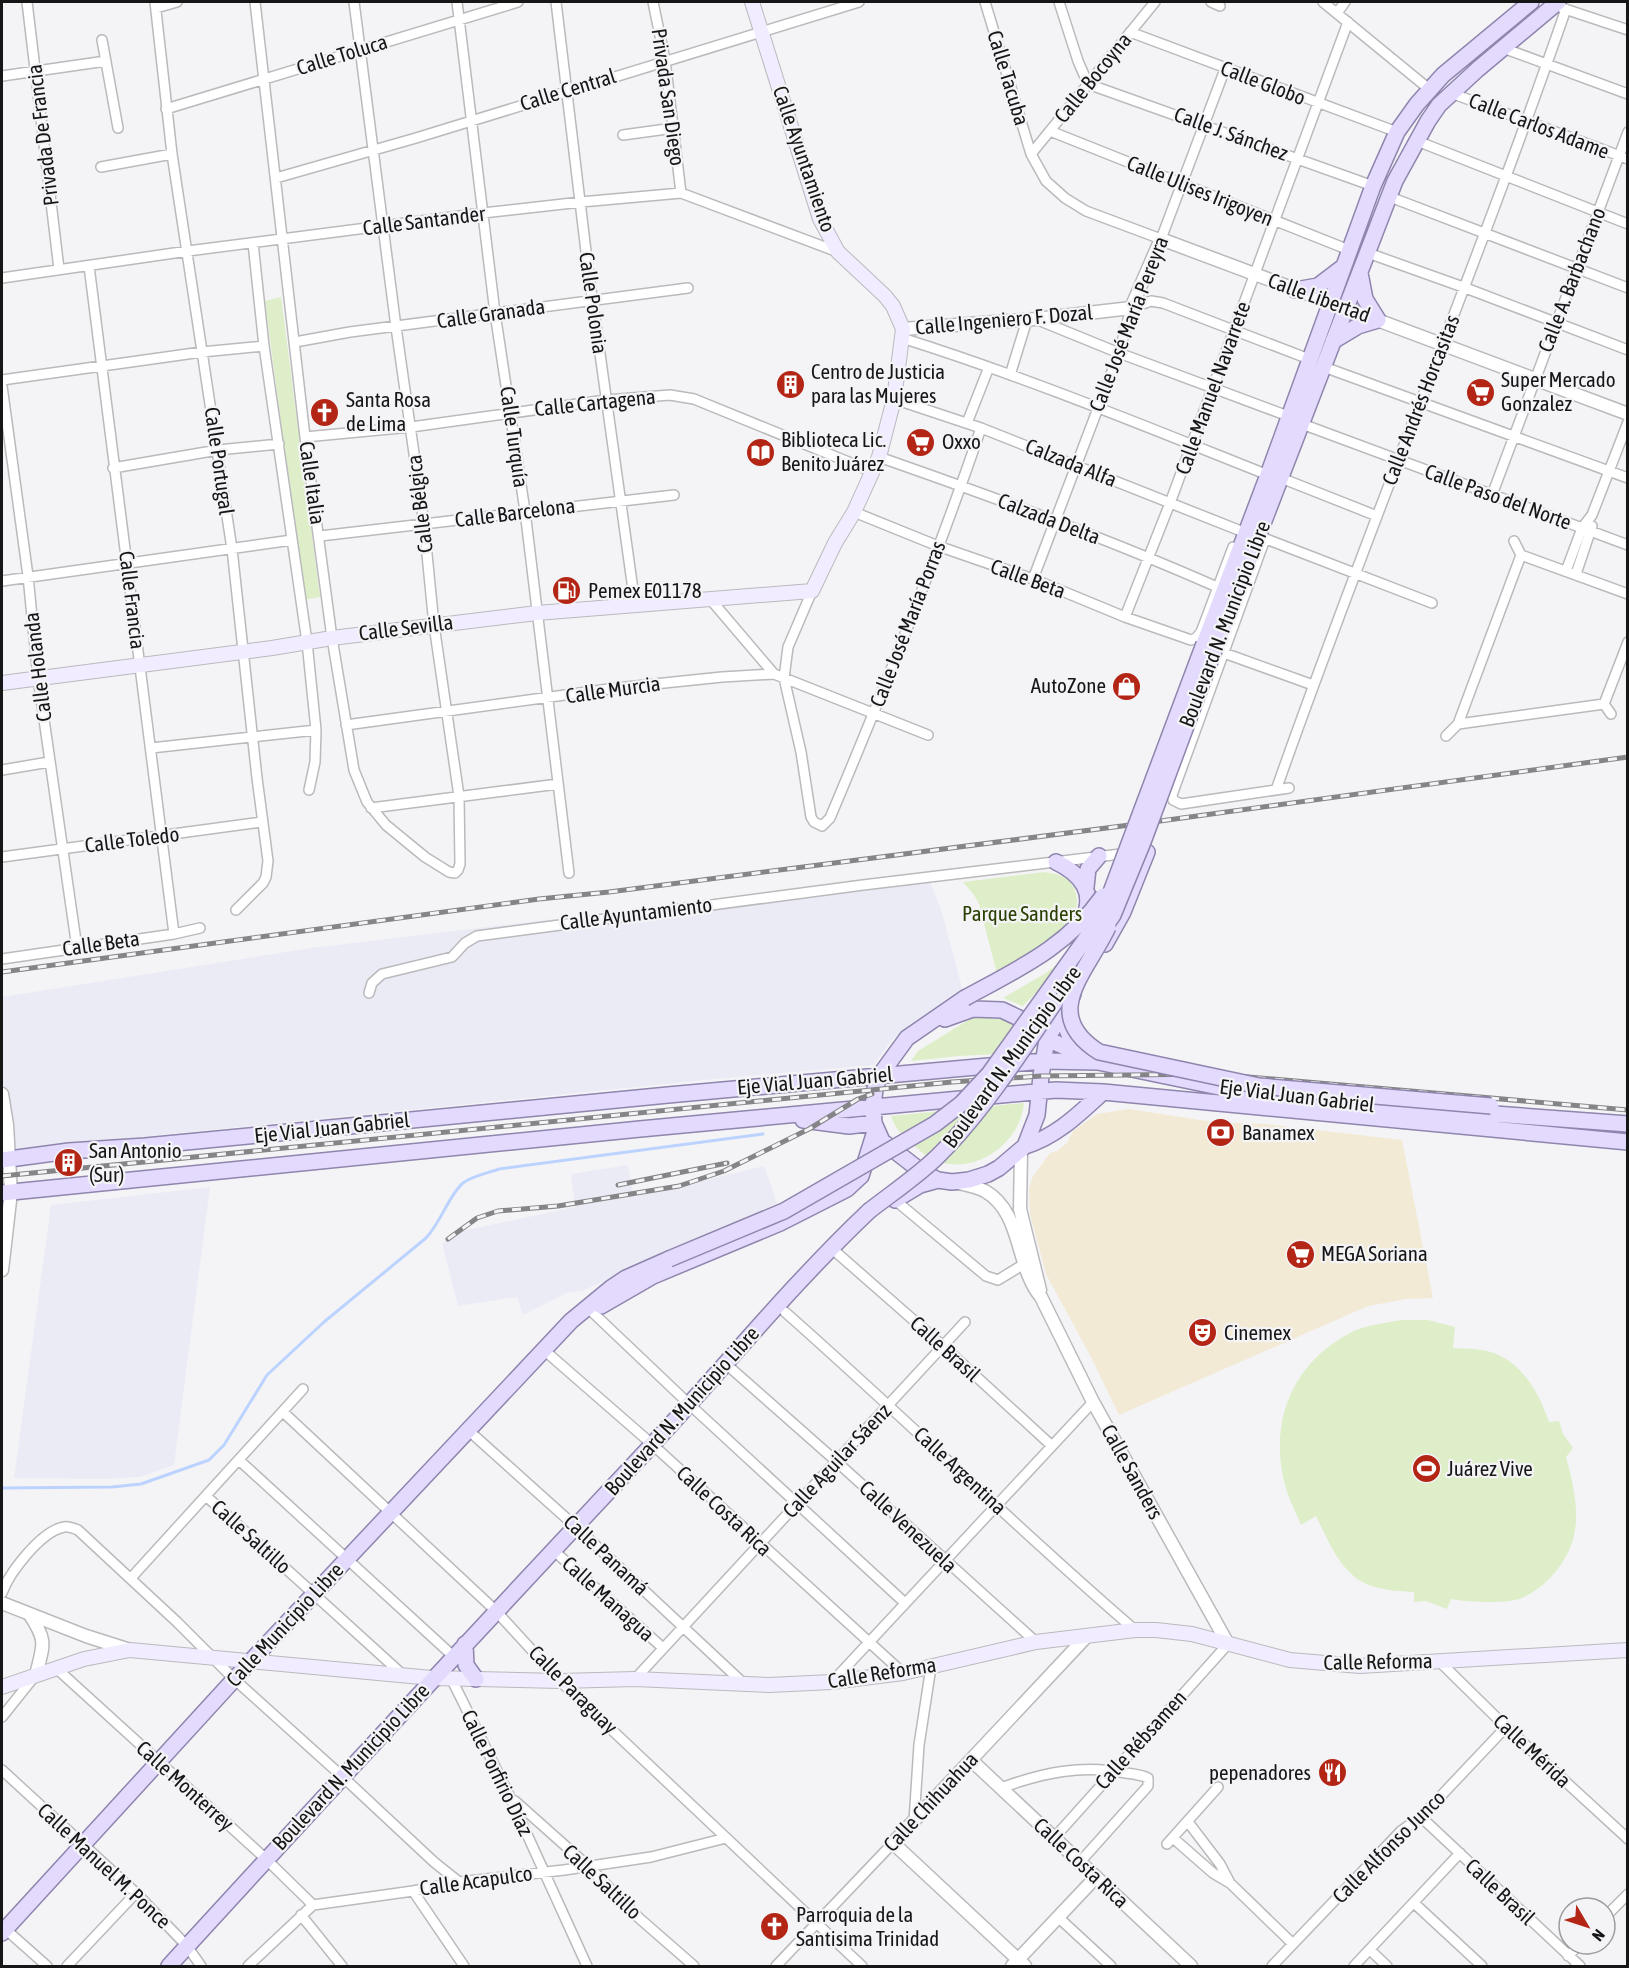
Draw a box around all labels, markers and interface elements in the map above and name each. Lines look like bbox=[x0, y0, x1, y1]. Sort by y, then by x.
street label: Privada San Diego bbox=[647, 27, 691, 167]
street label: Calle Tacuba bbox=[983, 27, 1035, 128]
street label: Calle Bocoyna bbox=[1049, 28, 1136, 127]
street label: Calle Toluca bbox=[293, 29, 390, 79]
street label: Calle Globo bbox=[1218, 55, 1309, 109]
street label: Privada De Francia bbox=[21, 63, 63, 207]
street label: Calle Central bbox=[517, 63, 619, 115]
street label: Calle Ayuntamiento bbox=[769, 82, 841, 235]
street label: Calle Carlos Adame bbox=[1466, 87, 1613, 163]
street label: Calle J. Sánchez bbox=[1171, 101, 1292, 165]
street label: Calle Ulises Irigoyen bbox=[1124, 150, 1277, 230]
street label: Calle Santander bbox=[361, 201, 487, 239]
street label: Calle A. Barbachano bbox=[1532, 204, 1610, 355]
street label: Calle José María Pereyra bbox=[1084, 233, 1173, 415]
street label: Calle Polonia bbox=[575, 250, 613, 355]
street label: Calle Libertad bbox=[1265, 268, 1374, 327]
street label: Calle Granada bbox=[435, 294, 546, 332]
street label: Calle Manuel Navarrete bbox=[1170, 298, 1255, 477]
street label: Calle Ingeniero F. Dozal bbox=[914, 299, 1094, 339]
street label: Calle Andrés Horcasitas bbox=[1377, 311, 1464, 488]
place label: Centro de Justicia para las Mujeres bbox=[811, 359, 945, 407]
place label: Super Mercado Gonzalez bbox=[1501, 367, 1616, 415]
building icon: Centro de Justicia para las Mujeres bbox=[774, 368, 806, 400]
supermarket icon: Super Mercado Gonzalez bbox=[1464, 376, 1496, 408]
street label: Calle Cartagena bbox=[533, 384, 657, 420]
street label: Calle Turquía bbox=[496, 385, 534, 489]
place label: Santa Rosa de Lima bbox=[346, 387, 431, 435]
church icon: Santa Rosa de Lima bbox=[309, 396, 341, 428]
street label: Calle Portugal bbox=[201, 405, 239, 517]
supermarket icon: Oxxo bbox=[905, 426, 937, 458]
place label: Biblioteca Lic. Benito Juárez bbox=[781, 427, 886, 475]
place label: Oxxo bbox=[942, 429, 981, 453]
street label: Calzada Alfa bbox=[1022, 433, 1120, 491]
library icon: Biblioteca Lic. Benito Juárez bbox=[744, 436, 776, 468]
street label: Calle Italia bbox=[295, 440, 331, 526]
street label: Calle Bélgica bbox=[401, 454, 437, 555]
street label: Calle Paso del Norte bbox=[1422, 458, 1575, 534]
street label: Calzada Delta bbox=[995, 488, 1104, 549]
street label: Calle Barcelona bbox=[453, 493, 576, 531]
street label: Boulevard N. Municipio Libre bbox=[1174, 517, 1274, 730]
street label: Calle José María Porras bbox=[864, 537, 950, 710]
street label: Calle Francia bbox=[115, 549, 151, 650]
street label: Calle Beta bbox=[988, 553, 1069, 603]
fuel station icon: Pemex E01178 bbox=[551, 575, 583, 607]
place label: Pemex E01178 bbox=[588, 578, 702, 602]
street label: Calle Sevilla bbox=[357, 609, 455, 645]
street label: Calle Holanda bbox=[18, 611, 56, 723]
street label: Calle Murcia bbox=[564, 670, 662, 708]
shop icon: AutoZone bbox=[1111, 670, 1143, 702]
place label: AutoZone bbox=[1031, 673, 1106, 697]
street label: Calle Toledo bbox=[83, 821, 180, 857]
street label: Calle Ayuntamiento bbox=[558, 892, 713, 934]
park label: Parque Sanders bbox=[962, 901, 1082, 925]
street label: Calle Beta bbox=[61, 926, 141, 960]
street label: Boulevard N. Municipio Libre bbox=[937, 961, 1085, 1152]
street label: Eje Vial Juan Gabriel bbox=[736, 1061, 894, 1099]
street label: Eje Vial Juan Gabriel bbox=[1218, 1074, 1377, 1116]
street label: Eje Vial Juan Gabriel bbox=[253, 1107, 411, 1147]
bank icon: Banamex bbox=[1205, 1117, 1237, 1149]
place label: Banamex bbox=[1242, 1120, 1315, 1144]
place label: San Antonio (Sur) bbox=[89, 1138, 182, 1186]
building icon: San Antonio (Sur) bbox=[52, 1147, 84, 1179]
supermarket icon: MEGA Soriana bbox=[1284, 1238, 1316, 1270]
place label: MEGA Soriana bbox=[1321, 1241, 1428, 1265]
street label: Calle Brasil bbox=[906, 1311, 986, 1386]
theatre icon: Cinemex bbox=[1187, 1317, 1219, 1349]
place label: Cinemex bbox=[1224, 1320, 1291, 1344]
street label: Boulevard N. Municipio Libre bbox=[599, 1321, 763, 1500]
street label: Calle Aguilar Sáenz bbox=[777, 1398, 896, 1522]
street label: Calle Sanders bbox=[1097, 1420, 1169, 1523]
street label: Calle Argentina bbox=[910, 1421, 1012, 1519]
sports icon: Juárez Vive bbox=[1410, 1453, 1442, 1485]
place label: Juárez Vive bbox=[1447, 1456, 1533, 1480]
street label: Calle Costa Rica bbox=[672, 1460, 777, 1560]
street label: Calle Venezuela bbox=[855, 1475, 962, 1577]
street label: Calle Saltillo bbox=[207, 1494, 296, 1578]
street label: Calle Panamá bbox=[559, 1509, 654, 1600]
street label: Calle Managua bbox=[558, 1551, 660, 1646]
street label: Calle Municipio Libre bbox=[221, 1557, 348, 1691]
street label: Calle Paraguay bbox=[524, 1640, 623, 1739]
street label: Calle Reforma bbox=[1323, 1648, 1433, 1674]
street label: Calle Reforma bbox=[826, 1652, 938, 1692]
street label: Boulevard N. Municipio Libre bbox=[267, 1678, 434, 1855]
street label: Calle Rébsamen bbox=[1090, 1685, 1191, 1794]
street label: Calle Porfirio Díaz bbox=[457, 1706, 539, 1840]
street label: Calle Mérida bbox=[1489, 1708, 1576, 1792]
street label: Calle Monterrey bbox=[132, 1735, 239, 1835]
street label: Calle Chihuahua bbox=[878, 1747, 982, 1856]
restaurant icon: pepenadores bbox=[1316, 1757, 1348, 1789]
place label: pepenadores bbox=[1209, 1760, 1311, 1784]
street label: Calle Alfonso Junco bbox=[1327, 1785, 1449, 1907]
street label: Calle Manuel M. Ponce bbox=[33, 1798, 176, 1933]
street label: Calle Costa Rica bbox=[1029, 1812, 1134, 1912]
street label: Calle Saltillo bbox=[559, 1839, 647, 1924]
street label: Calle Brasil bbox=[1461, 1853, 1541, 1930]
street label: Calle Acapulco bbox=[418, 1860, 534, 1900]
north arrow bbox=[1557, 1896, 1617, 1956]
place label: Parroquia de la Santisima Trinidad bbox=[796, 1902, 939, 1950]
church icon: Parroquia de la Santisima Trinidad bbox=[759, 1911, 791, 1943]
text: N bbox=[1589, 1926, 1609, 1945]

